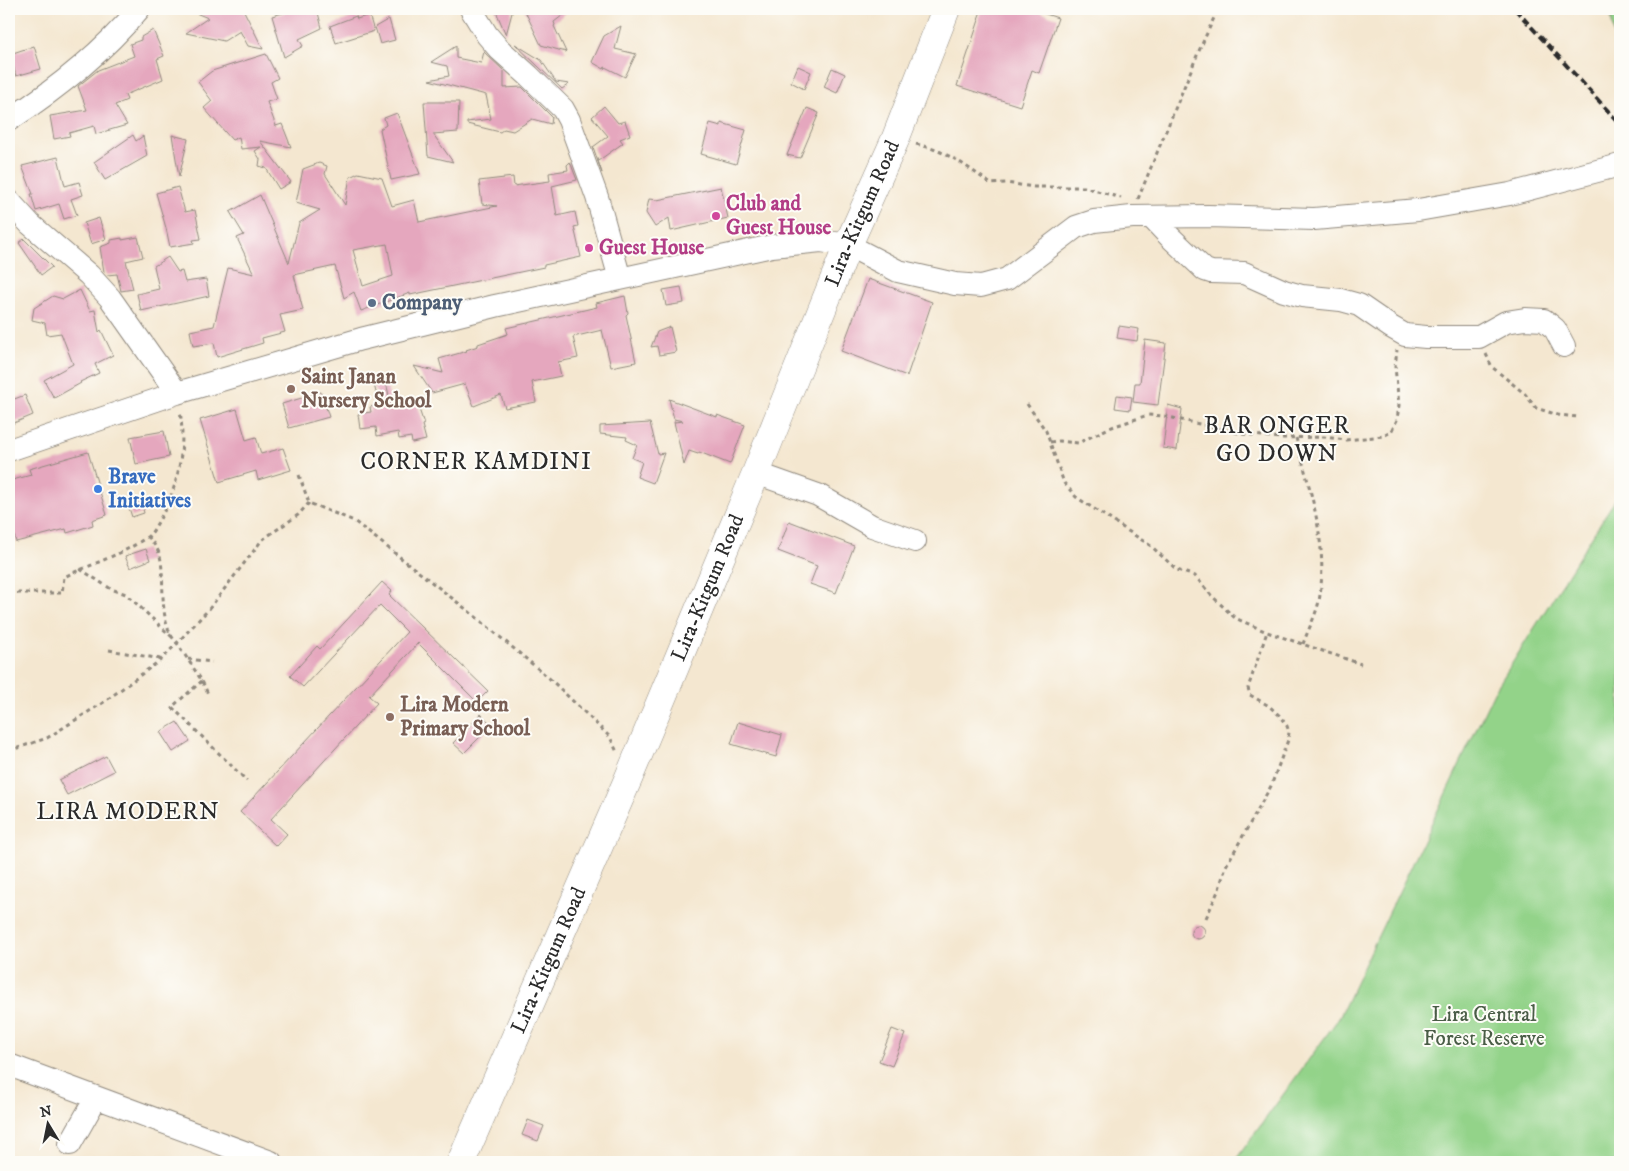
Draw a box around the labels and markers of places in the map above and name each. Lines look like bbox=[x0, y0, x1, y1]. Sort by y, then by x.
place label: Club and Guest House bbox=[726, 191, 831, 241]
marker: Club and Guest House bbox=[710, 210, 722, 222]
place label: Guest House bbox=[599, 235, 704, 261]
marker: Guest House bbox=[583, 242, 595, 254]
place label: Company bbox=[382, 290, 463, 316]
marker: Company bbox=[366, 297, 378, 309]
place label: Saint Janan Nursery School bbox=[301, 364, 432, 414]
marker: Saint Janan Nursery School bbox=[285, 383, 297, 395]
place label: Brave Initiatives bbox=[108, 464, 191, 514]
marker: Brave Initiatives bbox=[92, 483, 104, 495]
place label: Lira Modern Primary School bbox=[400, 692, 531, 742]
marker: Lira Modern Primary School bbox=[384, 711, 396, 723]

